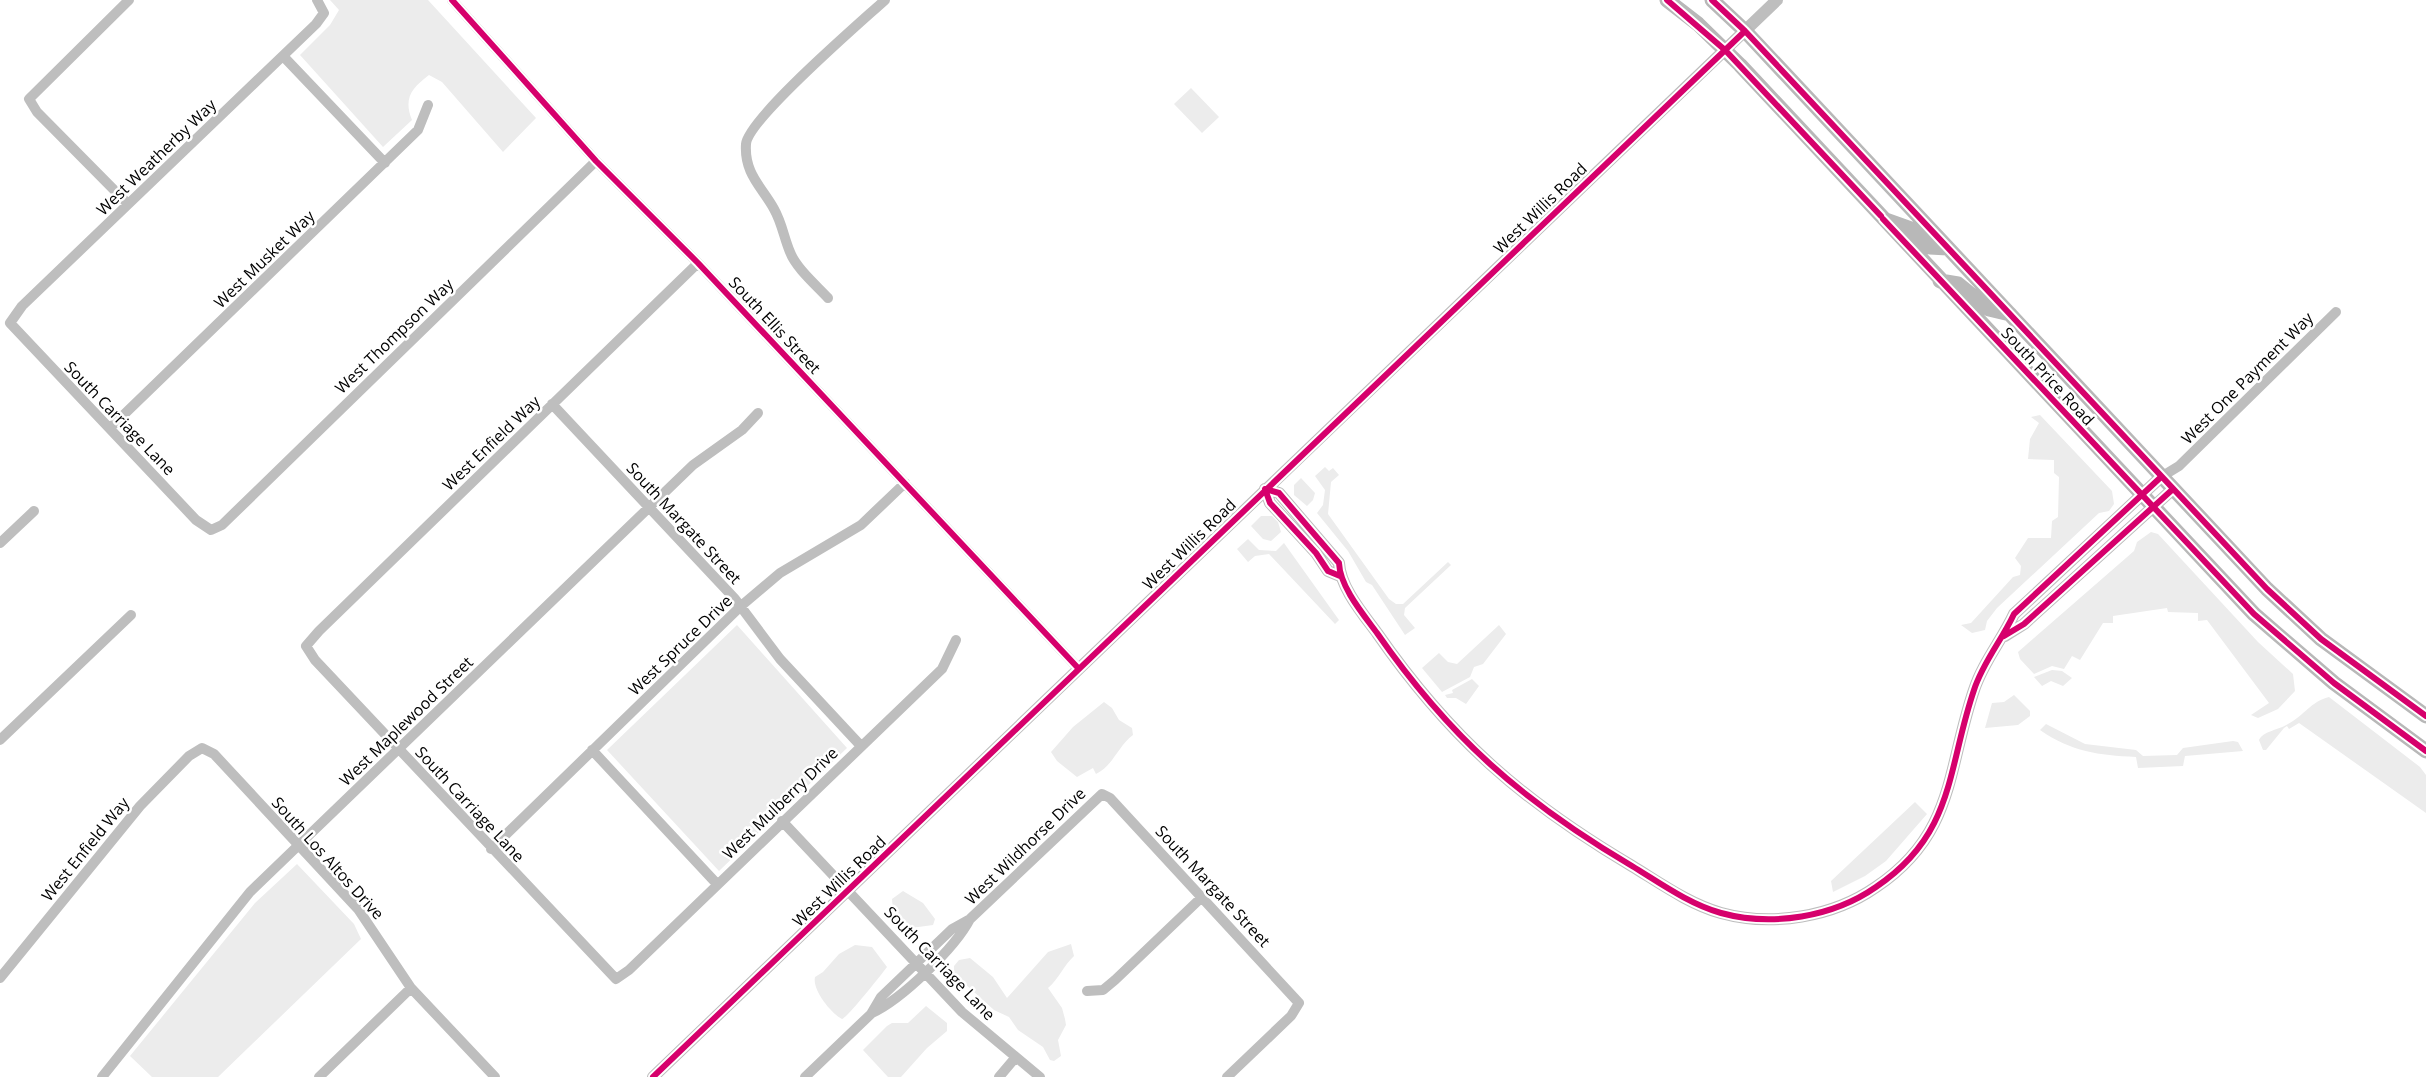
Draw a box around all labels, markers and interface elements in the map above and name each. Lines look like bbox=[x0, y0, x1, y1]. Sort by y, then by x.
street label: West Weatherby Way bbox=[91, 93, 221, 220]
street label: West Willis Road bbox=[1488, 158, 1592, 258]
street label: West Musket Way bbox=[209, 205, 320, 313]
street label: South Ellis Street bbox=[724, 272, 826, 379]
street label: West Thompson Way bbox=[330, 273, 459, 398]
street label: West One Payment Way bbox=[2176, 306, 2319, 449]
street label: South Price Road bbox=[1997, 322, 2099, 430]
street label: South Carriage Lane bbox=[60, 356, 180, 480]
street label: West Enfield Way bbox=[437, 390, 545, 495]
street label: South Margate Street bbox=[622, 457, 746, 589]
street label: West Willis Road bbox=[1137, 494, 1241, 594]
street label: West Spruce Drive bbox=[623, 590, 737, 700]
street label: West Maplewood Street bbox=[334, 651, 478, 791]
street label: South Carriage Lane bbox=[411, 741, 529, 867]
street label: West Mulberry Drive bbox=[717, 742, 843, 864]
street label: West Wildhorse Drive bbox=[960, 783, 1090, 909]
street label: West Enfield Way bbox=[36, 792, 134, 906]
street label: South Los Altos Drive bbox=[267, 792, 389, 924]
street label: South Margate Street bbox=[1151, 820, 1275, 952]
street label: West Willis Road bbox=[787, 831, 891, 931]
street label: South Carriage Lane bbox=[880, 901, 1000, 1025]

